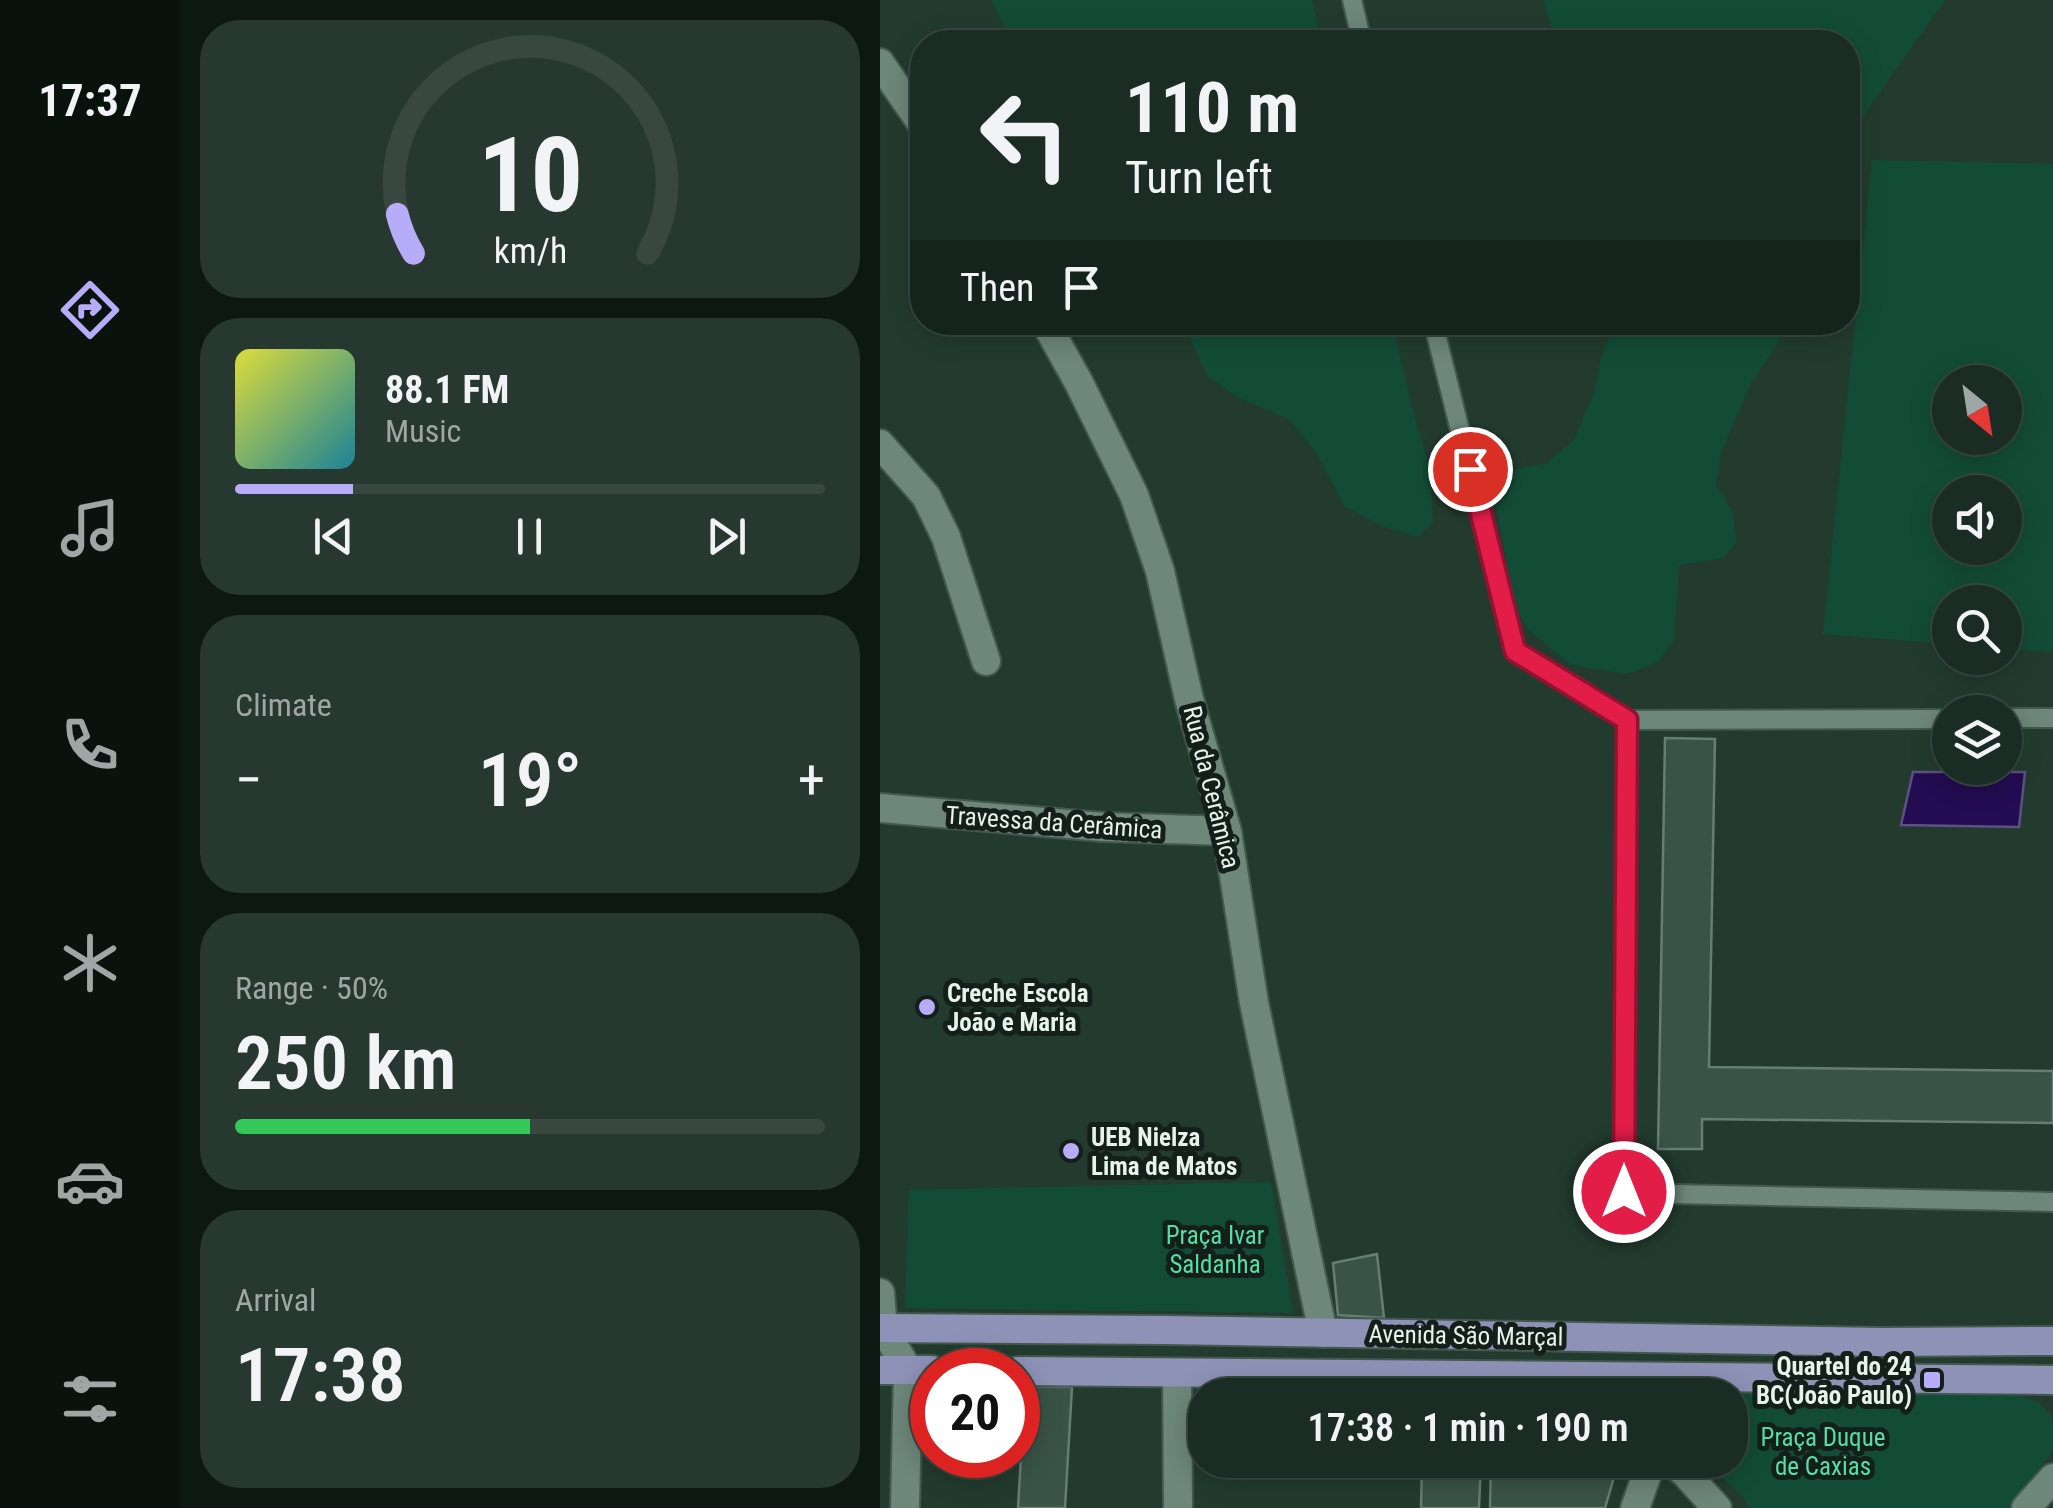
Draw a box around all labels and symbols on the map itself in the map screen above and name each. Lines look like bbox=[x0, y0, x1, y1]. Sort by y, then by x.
north arrow bbox=[1932, 365, 2022, 455]
pin bbox=[1428, 427, 1513, 512]
street label: Rua da Cerâmica bbox=[1177, 703, 1246, 871]
street label: Travessa da Cerâmica bbox=[945, 800, 1163, 845]
place label: Creche Escola João e Maria bbox=[947, 979, 1088, 1037]
marker: Creche Escola João e Maria bbox=[916, 996, 938, 1018]
place label: UEB Nielza Lima de Matos bbox=[1091, 1123, 1237, 1181]
marker: UEB Nielza Lima de Matos bbox=[1060, 1140, 1082, 1162]
position arrow bbox=[1572, 1140, 1676, 1244]
park label: Praça Ivar Saldanha bbox=[1166, 1221, 1265, 1279]
street label: Avenida São Marçal bbox=[1368, 1319, 1564, 1352]
speed limit sign: 20 bbox=[910, 1348, 1040, 1478]
place label: Quartel do 24 BC(João Paulo) bbox=[1756, 1352, 1912, 1410]
marker: Quartel do 24 BC(João Paulo) bbox=[1921, 1369, 1943, 1391]
park label: Praça Duque de Caxias bbox=[1761, 1423, 1885, 1481]

